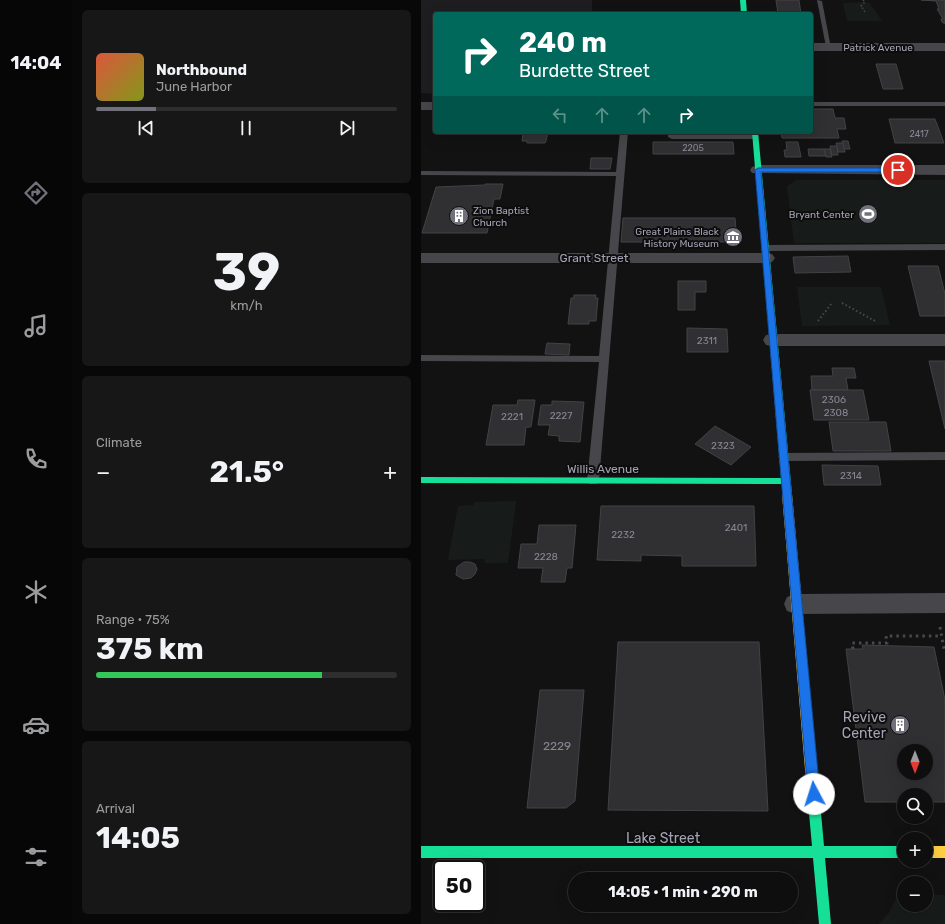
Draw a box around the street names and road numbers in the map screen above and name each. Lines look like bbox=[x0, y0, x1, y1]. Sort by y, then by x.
street label: Patrick Avenue bbox=[843, 42, 913, 54]
street label: Grant Street bbox=[560, 251, 629, 265]
street label: Willis Avenue bbox=[567, 462, 639, 476]
street label: Lake Street bbox=[626, 830, 701, 847]

